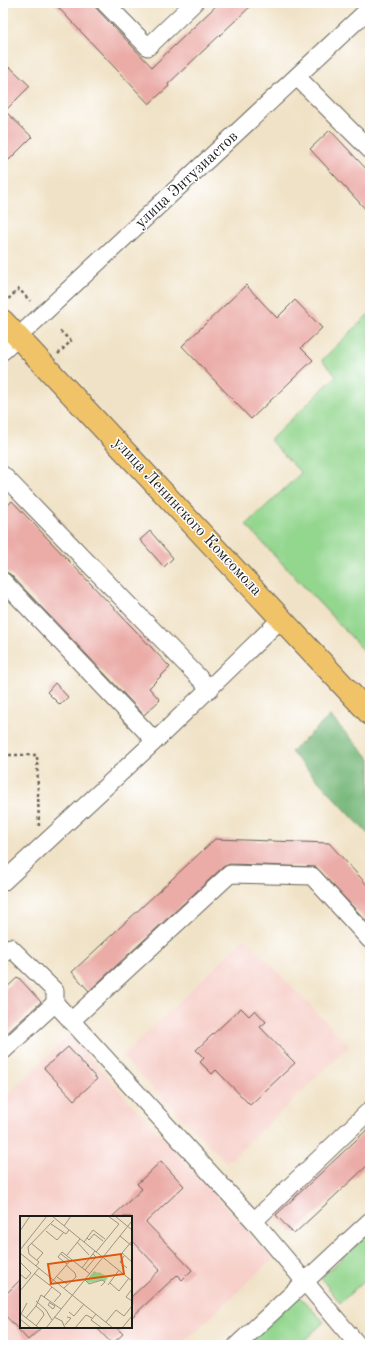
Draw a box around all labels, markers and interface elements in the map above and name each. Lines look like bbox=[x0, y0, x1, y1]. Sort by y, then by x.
street label: улица Энтузиастов bbox=[133, 128, 241, 232]
street label: улица Ленинского Комсомола bbox=[110, 435, 264, 599]
inset map bbox=[20, 1216, 132, 1328]

